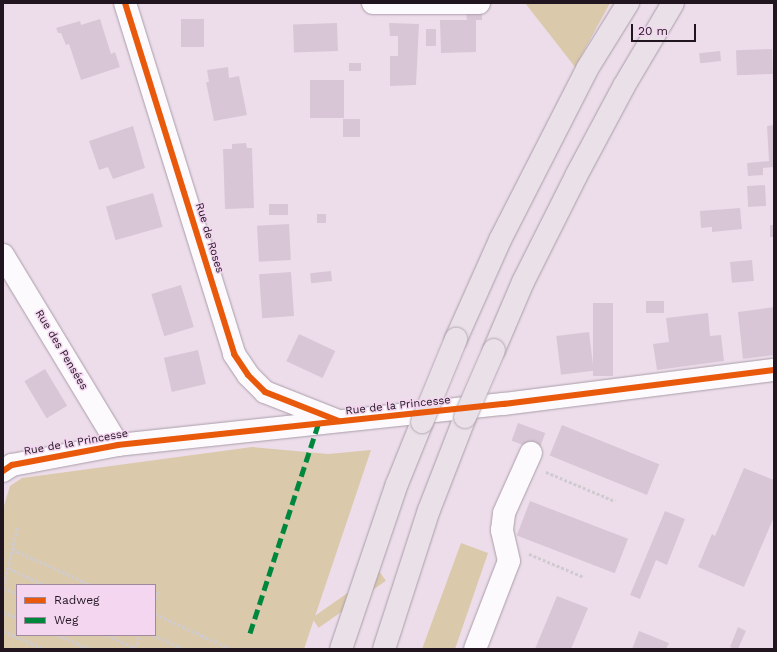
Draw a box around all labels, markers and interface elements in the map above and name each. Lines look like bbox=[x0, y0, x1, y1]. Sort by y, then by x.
scale bar bbox=[633, 16, 698, 42]
text: 20 m bbox=[638, 24, 668, 38]
street label: Rue de Roses bbox=[192, 201, 226, 275]
street label: Rue des Pensées bbox=[32, 308, 90, 392]
street label: Rue de la Princesse bbox=[345, 394, 451, 418]
street label: Rue de la Princesse bbox=[23, 427, 129, 459]
legend bbox=[16, 584, 156, 636]
text: Radweg bbox=[54, 593, 99, 607]
text: Weg bbox=[54, 613, 78, 627]

